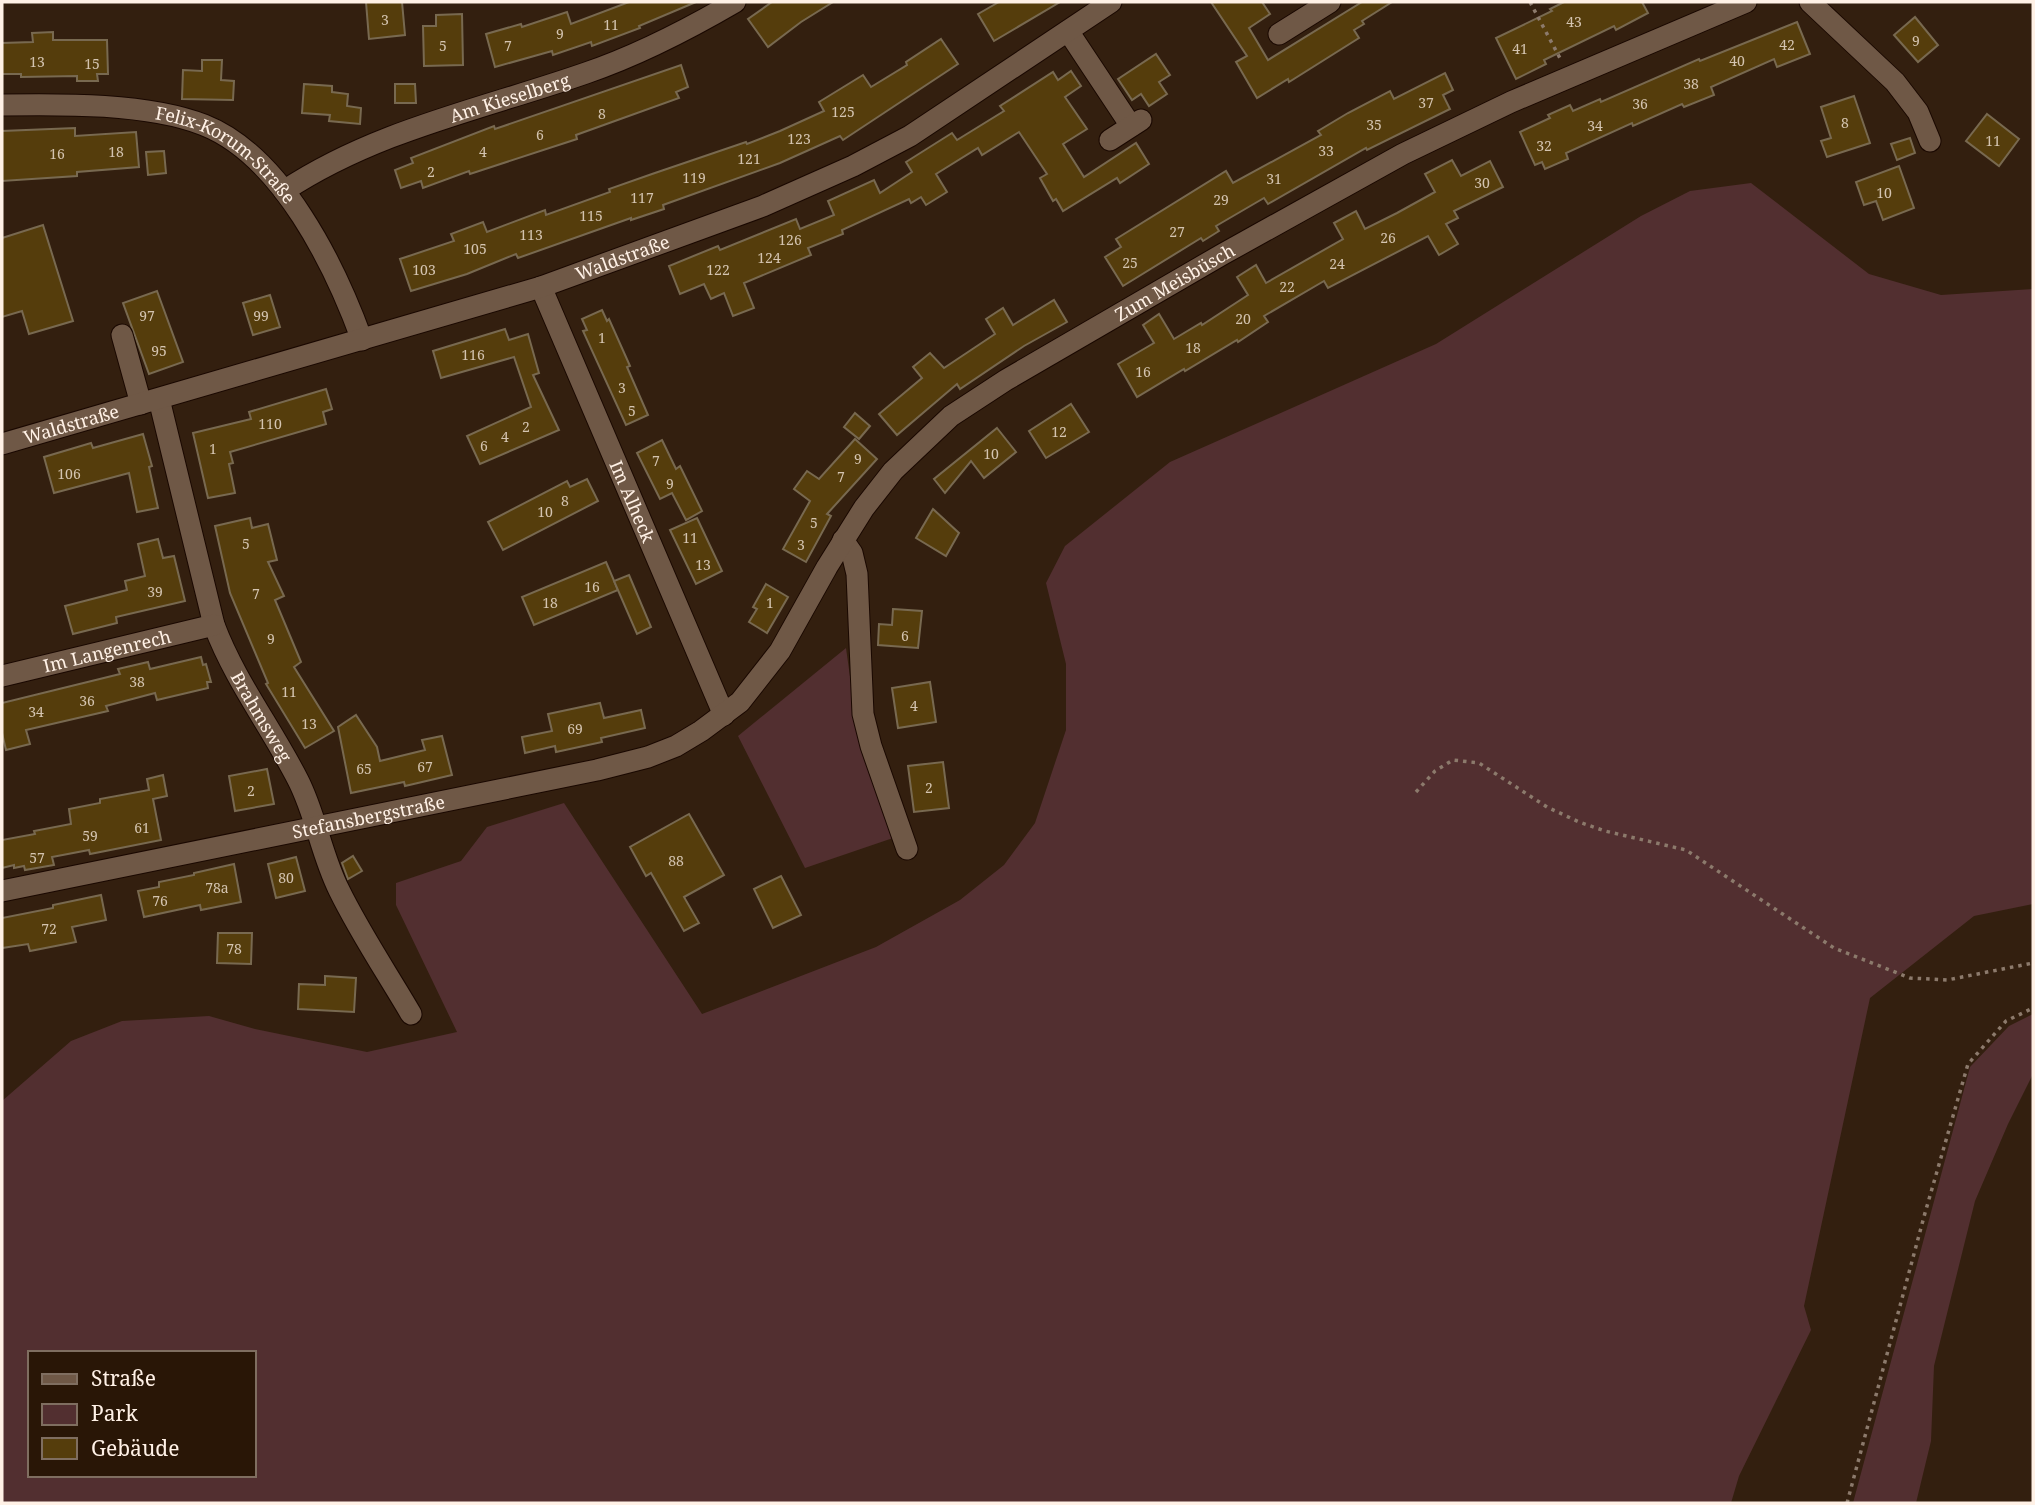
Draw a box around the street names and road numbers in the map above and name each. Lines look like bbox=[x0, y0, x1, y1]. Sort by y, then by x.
street label: Am Kieselberg bbox=[446, 67, 573, 128]
street label: Felix-Korum-Straße bbox=[154, 100, 301, 208]
street label: Waldstraße bbox=[572, 229, 673, 285]
street label: Zum Meisbüsch bbox=[1110, 238, 1239, 326]
street label: Waldstraße bbox=[21, 399, 122, 449]
street label: Im Alheck bbox=[604, 456, 661, 546]
street label: Im Langenrech bbox=[41, 624, 173, 678]
street label: Brahmsweg bbox=[226, 667, 298, 766]
street label: Stefansbergstraße bbox=[290, 789, 447, 844]

